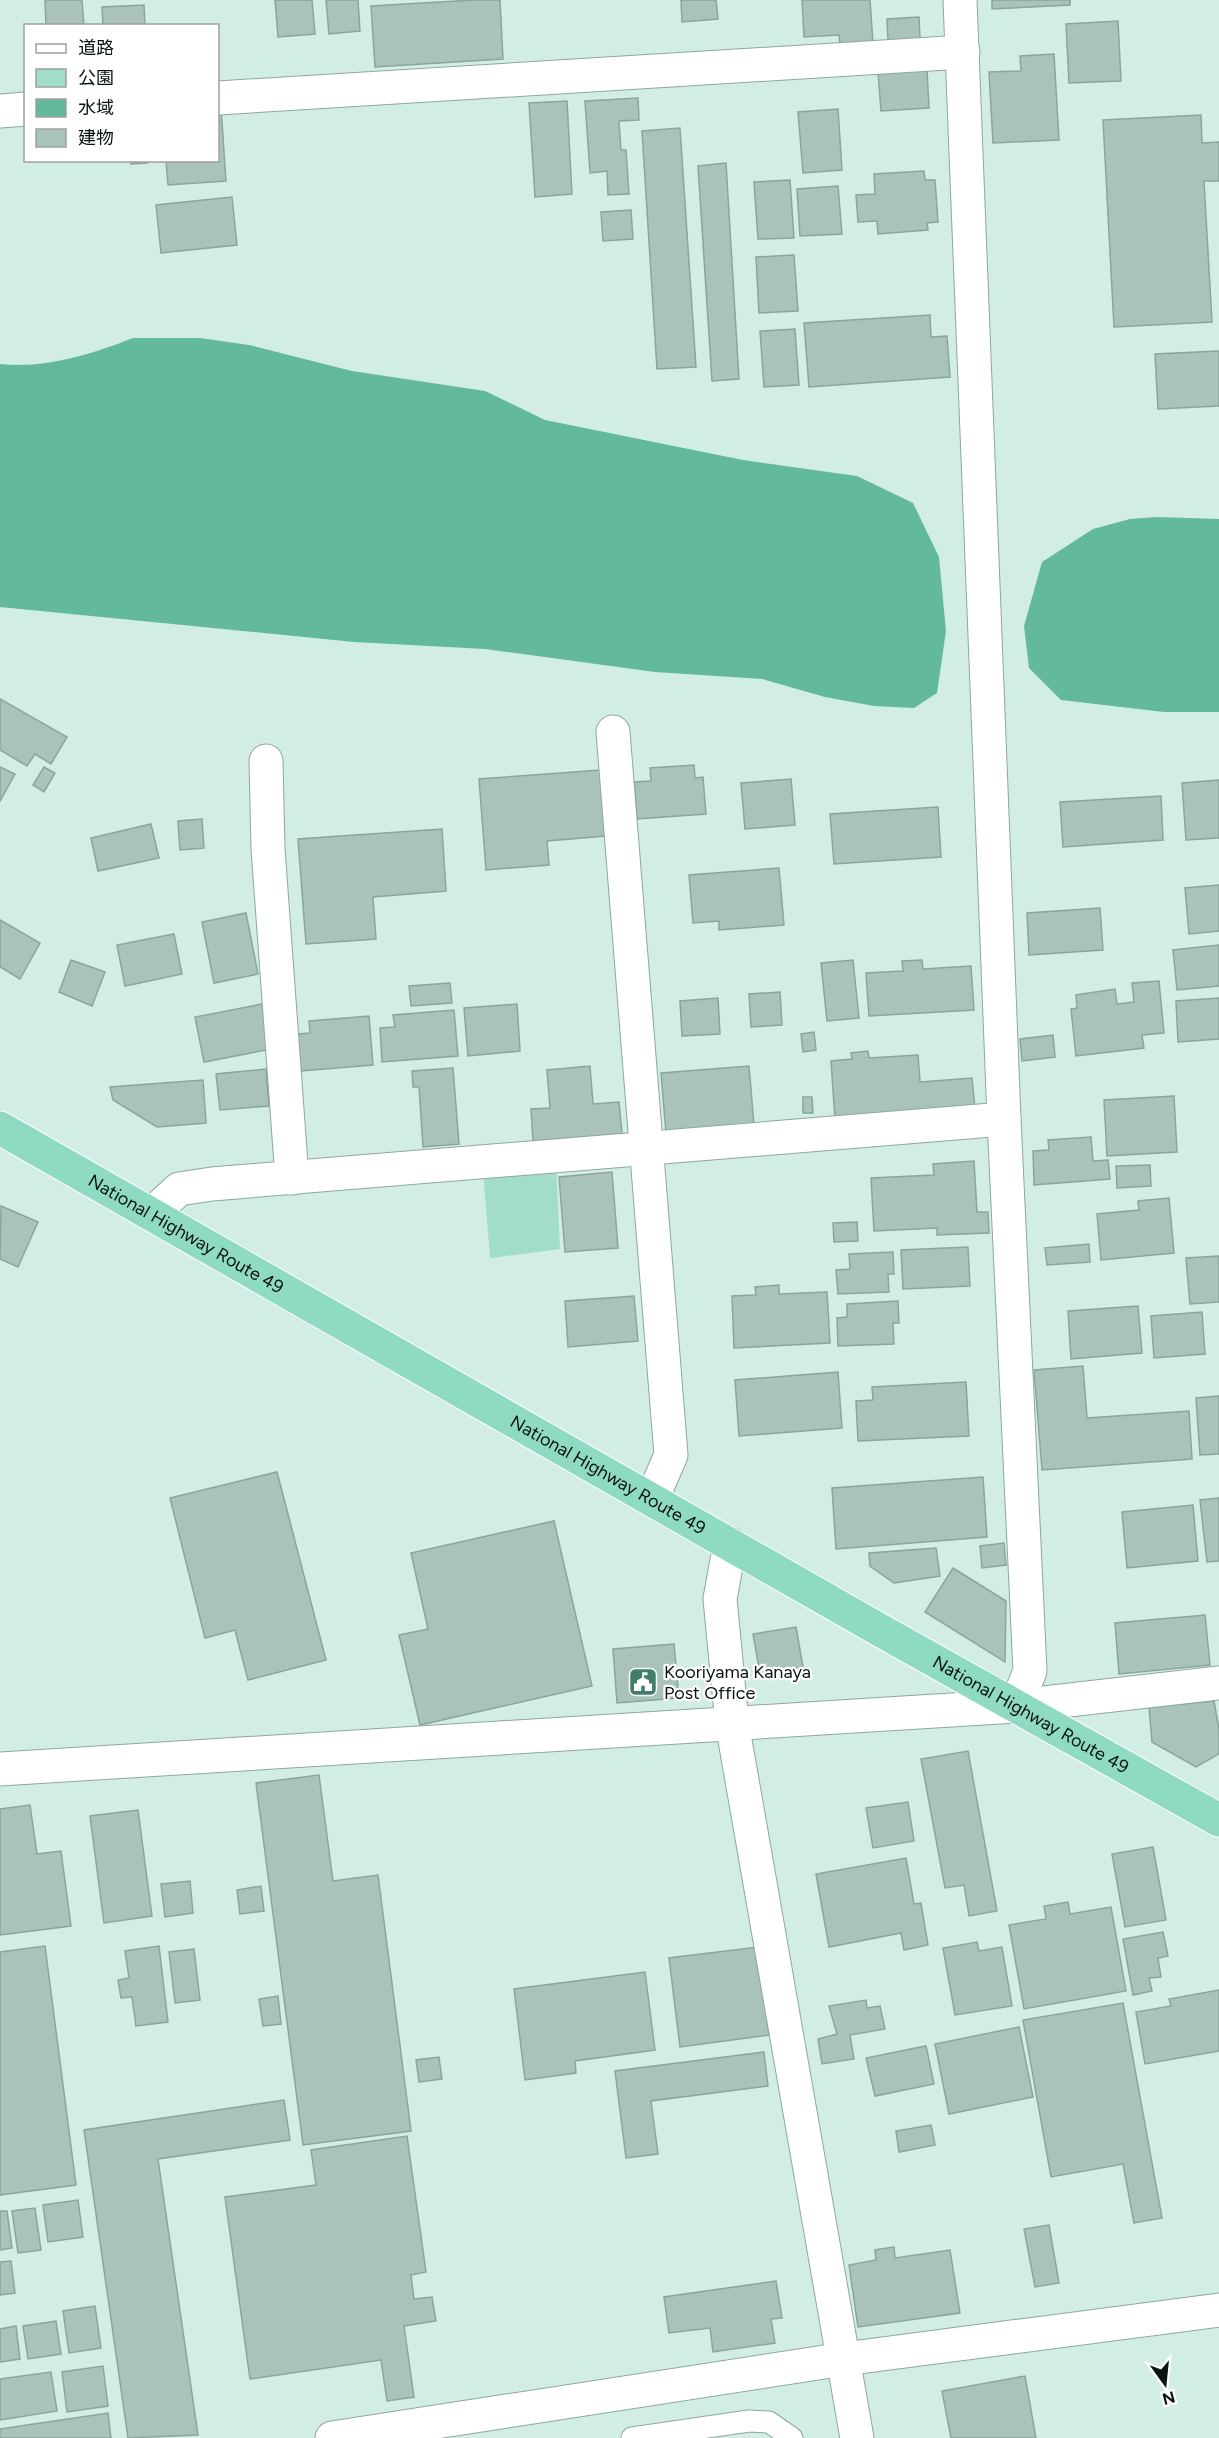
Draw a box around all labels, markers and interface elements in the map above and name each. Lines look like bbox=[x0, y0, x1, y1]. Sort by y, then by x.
legend bbox=[24, 24, 219, 162]
text: 道路 bbox=[78, 37, 114, 59]
text: 公園 bbox=[78, 67, 114, 89]
text: 水域 bbox=[78, 97, 114, 119]
text: 建物 bbox=[78, 127, 114, 149]
street label: National Highway Route 49 bbox=[84, 1170, 288, 1299]
street label: National Highway Route 49 bbox=[506, 1410, 710, 1539]
street label: National Highway Route 49 bbox=[929, 1651, 1133, 1778]
place label: Kooriyama Kanaya Post Office bbox=[664, 1661, 811, 1704]
public building icon: Kooriyama Kanaya Post Office bbox=[627, 1666, 659, 1698]
north arrow bbox=[1135, 2354, 1195, 2414]
text: N bbox=[1160, 2387, 1177, 2409]

